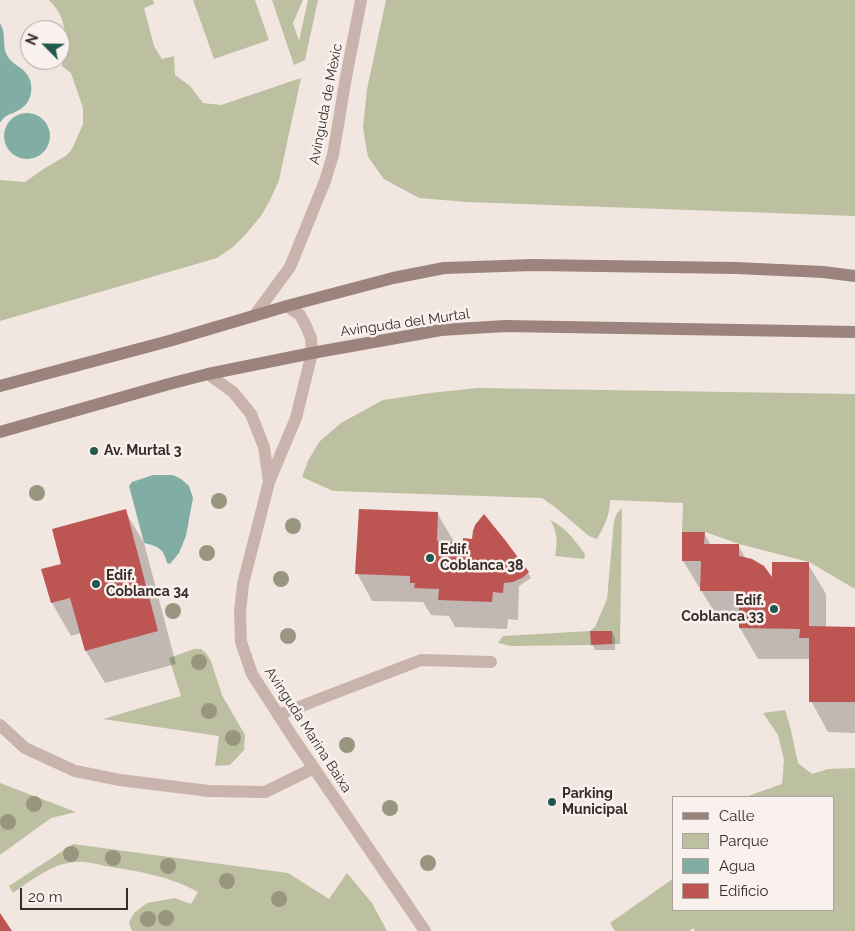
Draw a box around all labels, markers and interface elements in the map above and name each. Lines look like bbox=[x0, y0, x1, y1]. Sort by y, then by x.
north arrow bbox=[20, 20, 70, 70]
text: N bbox=[23, 31, 42, 48]
street label: Avinguda de Mèxic bbox=[306, 42, 346, 166]
street label: Avinguda del Murtal bbox=[339, 306, 471, 340]
place label: Av. Murtal 3 bbox=[104, 443, 181, 459]
marker: Av. Murtal 3 bbox=[88, 445, 100, 457]
place label: Edif. Coblanca 38 bbox=[440, 542, 523, 574]
marker: Edif. Coblanca 38 bbox=[424, 552, 436, 564]
place label: Edif. Coblanca 34 bbox=[106, 568, 189, 600]
marker: Edif. Coblanca 34 bbox=[90, 578, 102, 590]
place label: Edif. Coblanca 33 bbox=[681, 593, 764, 626]
marker: Edif. Coblanca 33 bbox=[768, 603, 780, 615]
street label: Avinguda Marina Baixa bbox=[261, 664, 355, 796]
place label: Parking Municipal bbox=[562, 786, 628, 819]
marker: Parking Municipal bbox=[546, 796, 558, 808]
legend bbox=[672, 796, 835, 911]
text: Calle bbox=[719, 807, 754, 825]
text: Parque bbox=[719, 832, 768, 850]
text: Agua bbox=[719, 857, 755, 875]
scale bar bbox=[22, 878, 130, 910]
text: Edificio bbox=[719, 882, 769, 900]
text: 20 m bbox=[28, 888, 63, 906]

